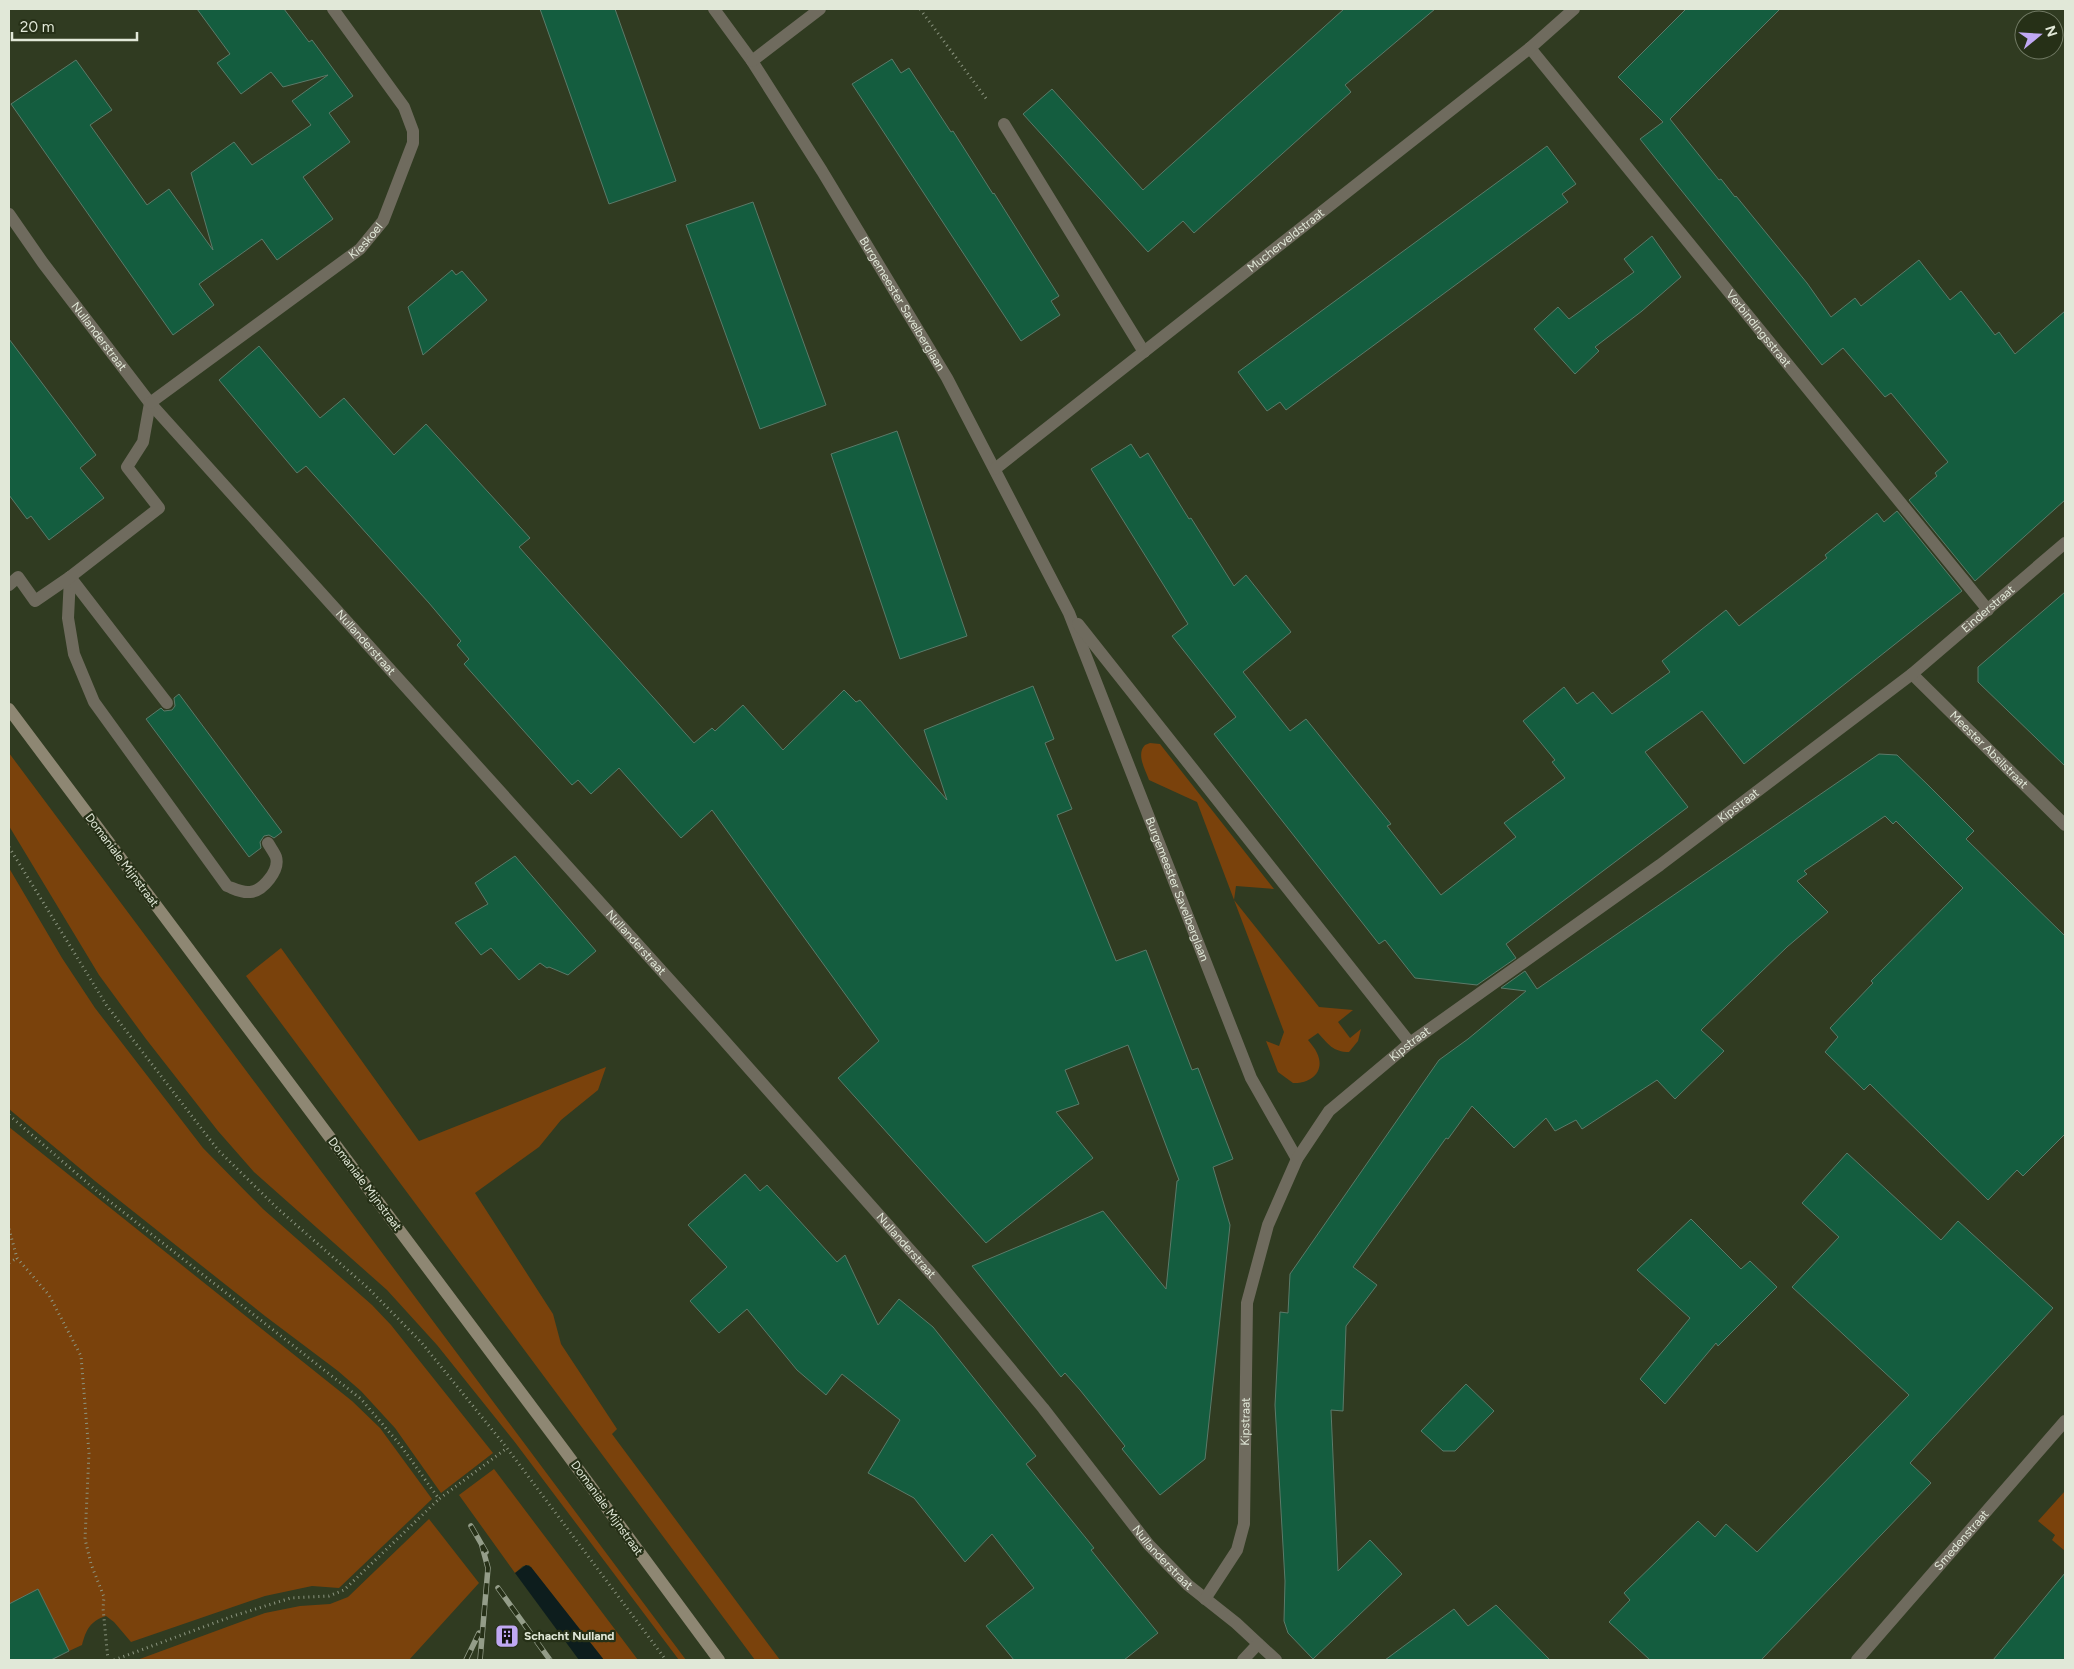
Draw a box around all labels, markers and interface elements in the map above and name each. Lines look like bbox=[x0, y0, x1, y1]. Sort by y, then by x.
scale bar bbox=[12, 10, 138, 42]
north arrow bbox=[2014, 10, 2064, 60]
text: 20 m bbox=[20, 18, 54, 36]
text: N bbox=[2041, 23, 2061, 39]
street label: Mucherveldstraat bbox=[1244, 205, 1327, 275]
street label: Kieskoel bbox=[346, 220, 386, 262]
street label: Burgemeester Savelberglaan bbox=[856, 234, 948, 374]
street label: Verbindingsstraat bbox=[1723, 287, 1794, 370]
street label: Nullanderstraat bbox=[68, 299, 130, 374]
street label: Einderstraat bbox=[1959, 582, 2018, 635]
street label: Nullanderstraat bbox=[333, 607, 399, 678]
street label: Meester Absilstraat bbox=[1947, 708, 2031, 792]
street label: Kipstraat bbox=[1715, 785, 1762, 826]
street label: Domaniale Mijnstraat bbox=[82, 811, 162, 910]
street label: Burgemeester Savelberglaan bbox=[1143, 815, 1212, 964]
street label: Nullanderstraat bbox=[603, 907, 669, 978]
street label: Kipstraat bbox=[1386, 1024, 1433, 1064]
street label: Domaniale Mijnstraat bbox=[325, 1135, 405, 1234]
street label: Nullanderstraat bbox=[873, 1210, 939, 1282]
street label: Kipstraat bbox=[1238, 1397, 1253, 1446]
street label: Domaniale Mijnstraat bbox=[568, 1458, 646, 1558]
street label: Smedenstraat bbox=[1931, 1507, 1992, 1573]
street label: Nullanderstraat bbox=[1129, 1523, 1196, 1593]
building icon: Schacht Nulland bbox=[494, 1623, 520, 1649]
place label: Schacht Nulland bbox=[524, 1629, 615, 1643]

